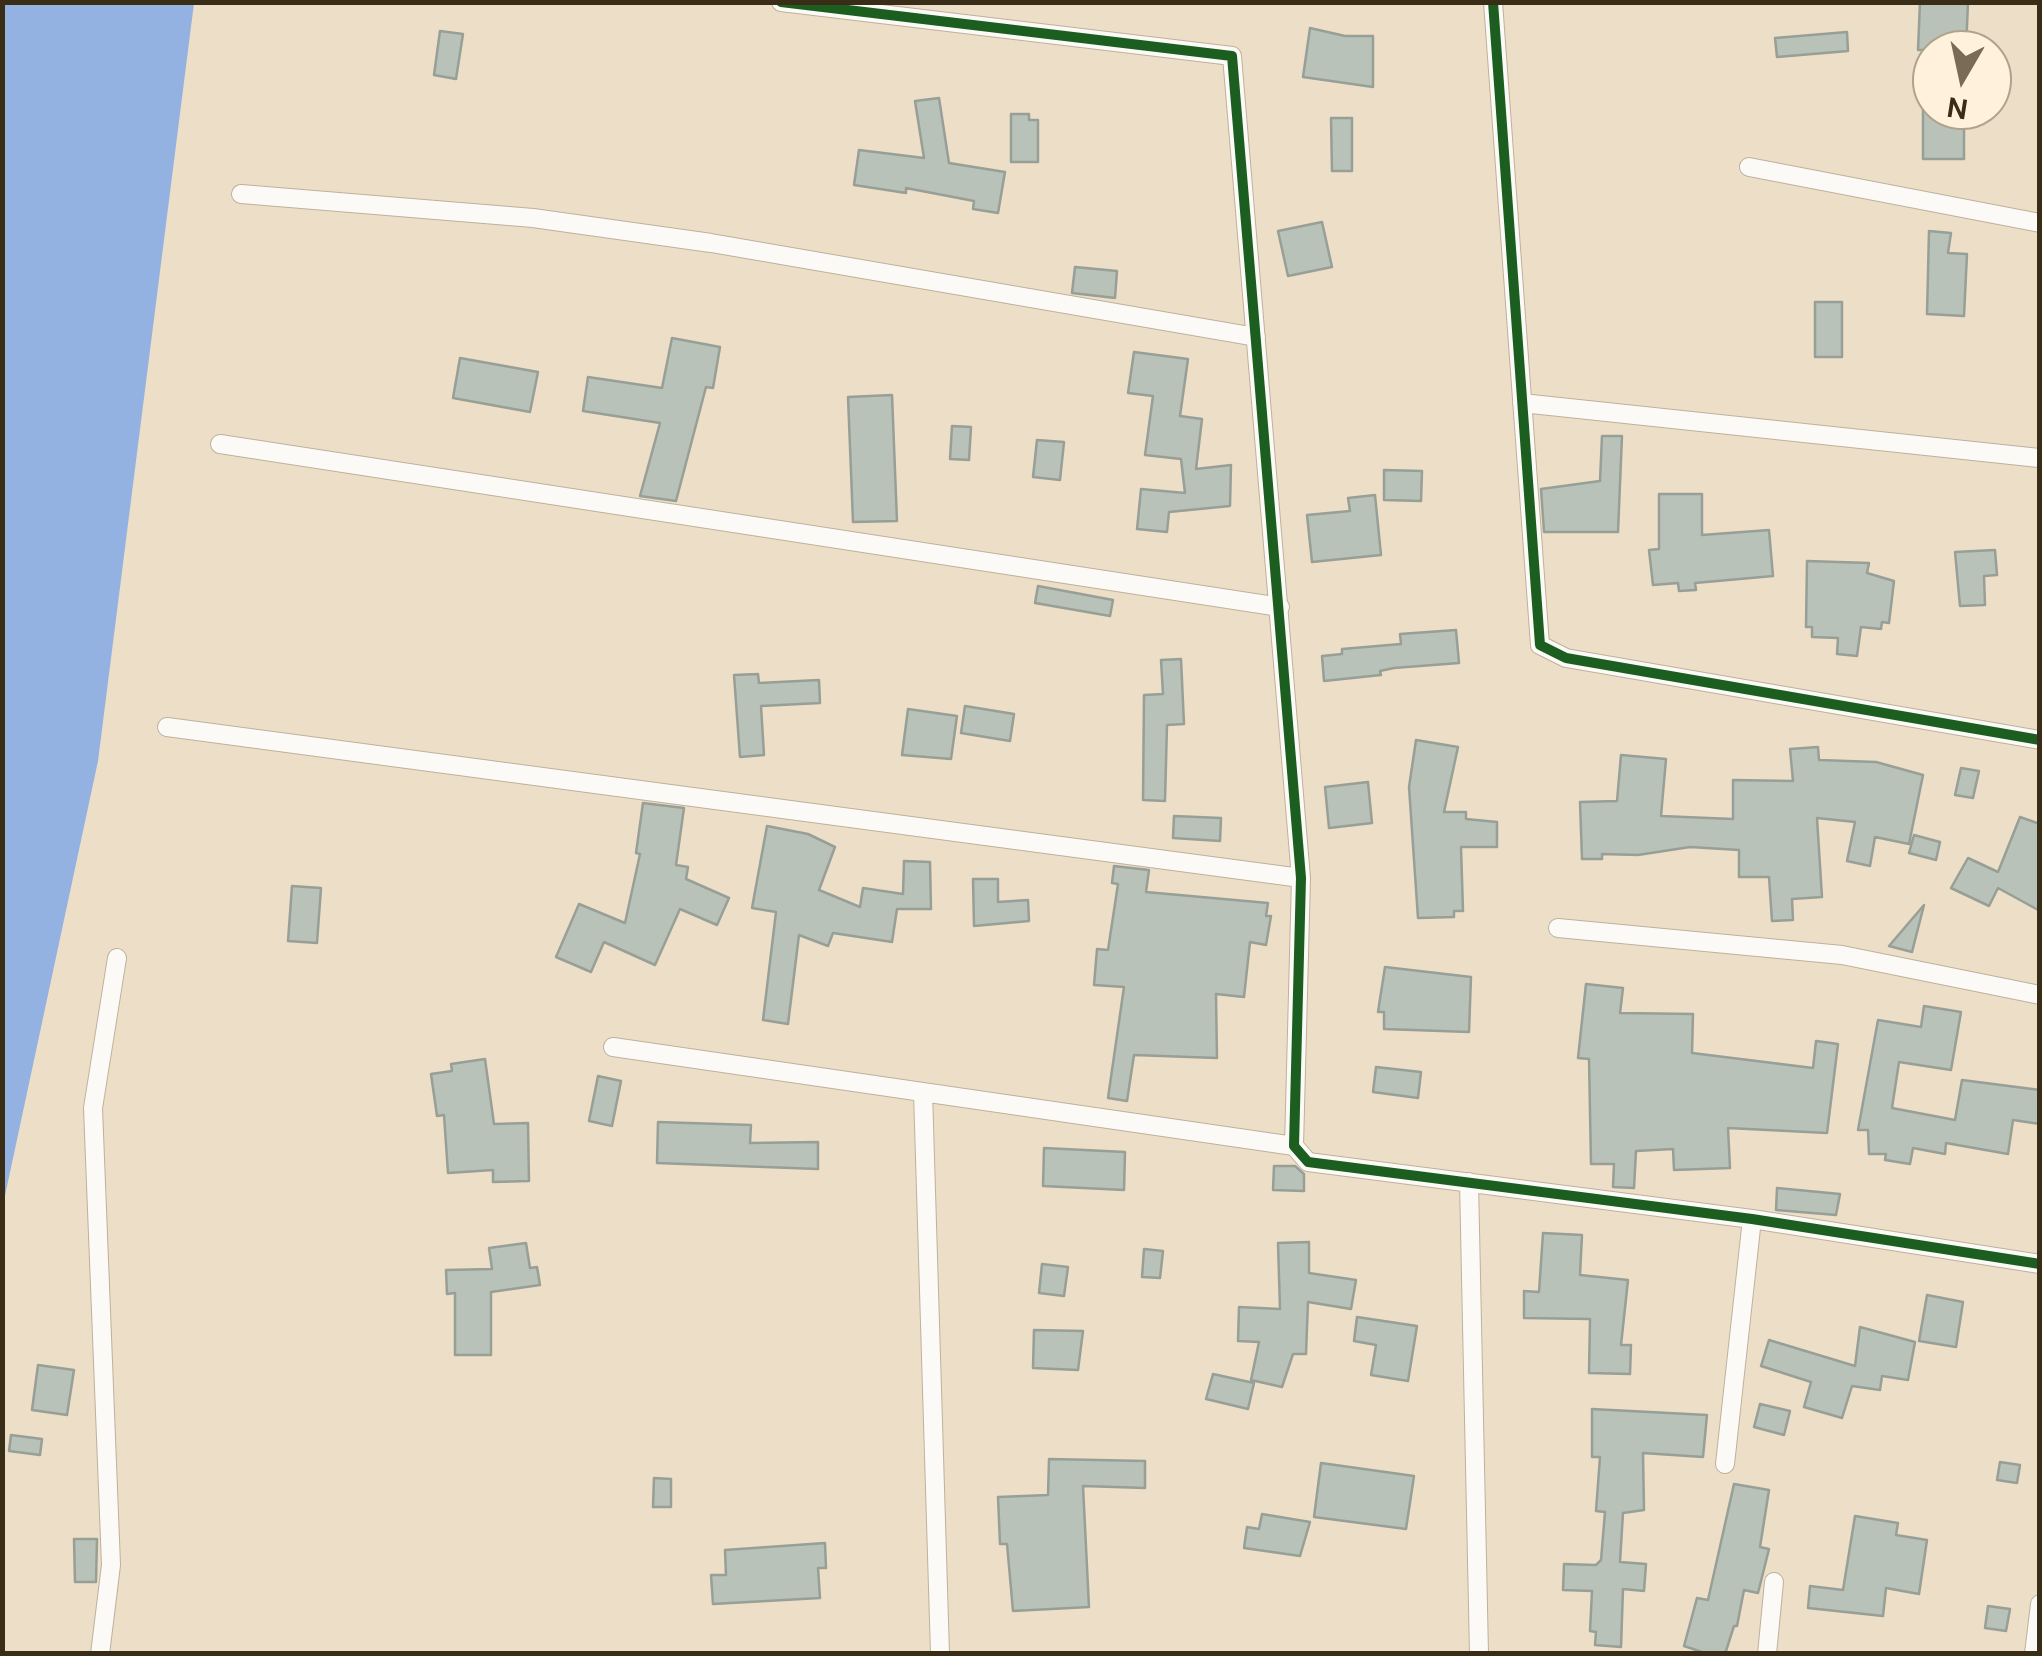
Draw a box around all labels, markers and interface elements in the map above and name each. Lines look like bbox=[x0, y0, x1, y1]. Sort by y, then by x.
north arrow bbox=[1912, 30, 2012, 130]
text: N bbox=[1945, 88, 1971, 128]

